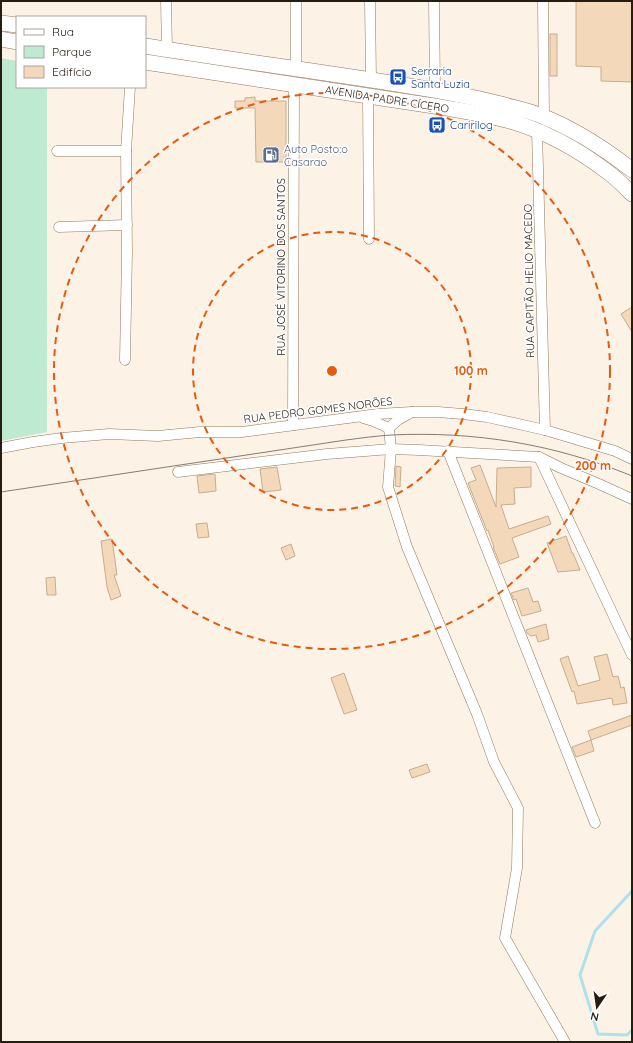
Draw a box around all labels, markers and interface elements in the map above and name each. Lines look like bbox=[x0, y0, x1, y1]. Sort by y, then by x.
legend bbox=[16, 16, 146, 88]
text: Rua bbox=[52, 24, 74, 39]
text: Parque bbox=[52, 44, 92, 59]
text: Edifício bbox=[52, 64, 92, 79]
place label: Serraria Santa Luzia bbox=[411, 64, 470, 91]
bus stop icon: Serraria Santa Luzia bbox=[388, 67, 408, 87]
street label: AVENIDA PADRE CÍCERO bbox=[324, 82, 450, 116]
bus stop icon: Caririlog bbox=[427, 115, 447, 135]
place label: Caririlog bbox=[450, 118, 493, 132]
place label: Auto Posto:o Casarao bbox=[284, 142, 348, 169]
fuel station icon: Auto Posto:o Casarao bbox=[261, 145, 281, 165]
street label: RUA JOSÉ VITORINO DOS SANTOS bbox=[274, 178, 288, 356]
street label: RUA CAPITÃO HELIO MACEDO bbox=[521, 204, 537, 358]
text: 100 m bbox=[454, 363, 488, 378]
centre of rings bbox=[325, 364, 339, 378]
street label: RUA PEDRO GOMES NORÕES bbox=[243, 394, 393, 426]
text: 200 m bbox=[575, 458, 611, 473]
north arrow bbox=[577, 987, 617, 1027]
text: N bbox=[589, 1009, 600, 1024]

